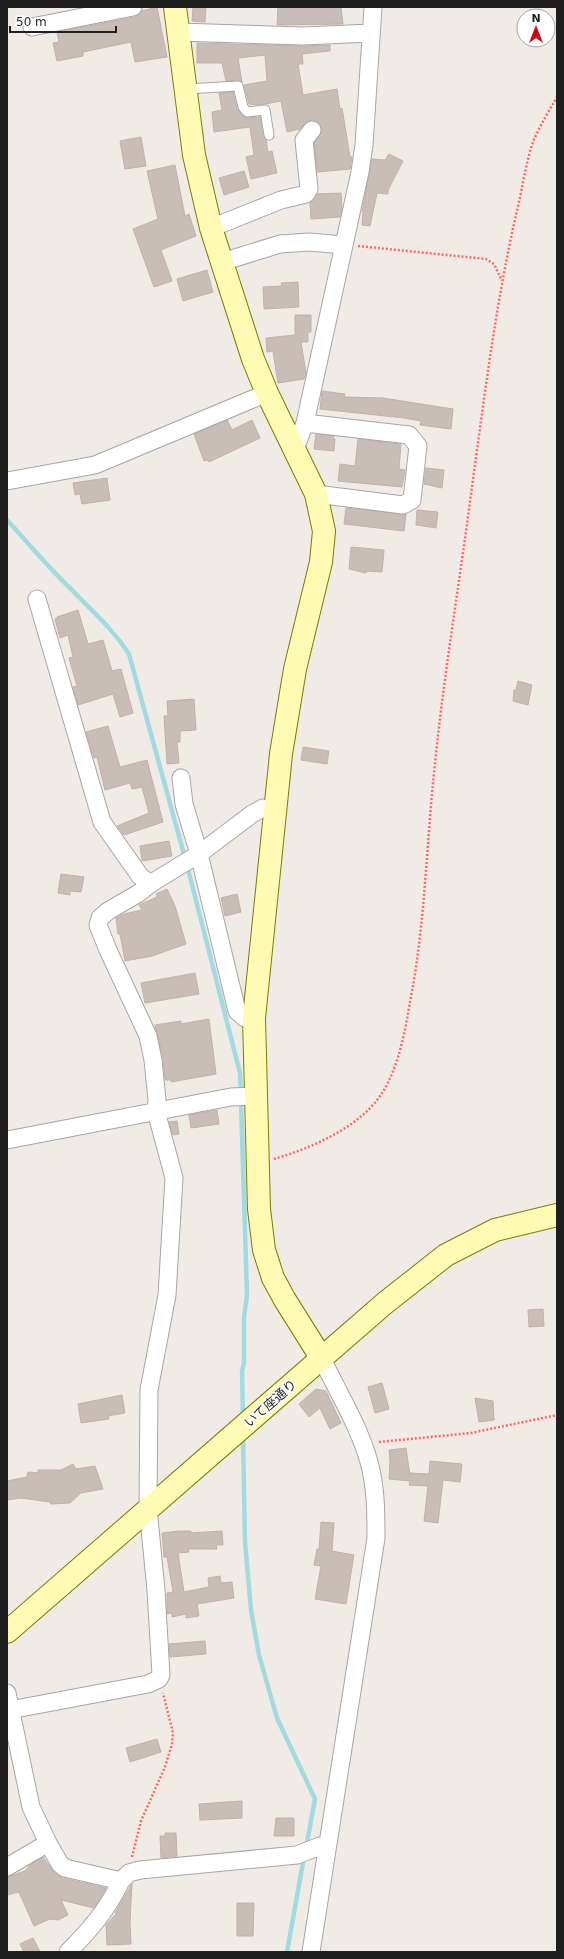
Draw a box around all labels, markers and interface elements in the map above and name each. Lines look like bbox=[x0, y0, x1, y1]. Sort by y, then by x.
scale bar bbox=[10, 8, 116, 34]
north arrow bbox=[516, 8, 556, 48]
text: N bbox=[531, 12, 541, 25]
text: 50 m bbox=[16, 15, 47, 29]
street label: いて座通り bbox=[241, 1377, 300, 1430]

